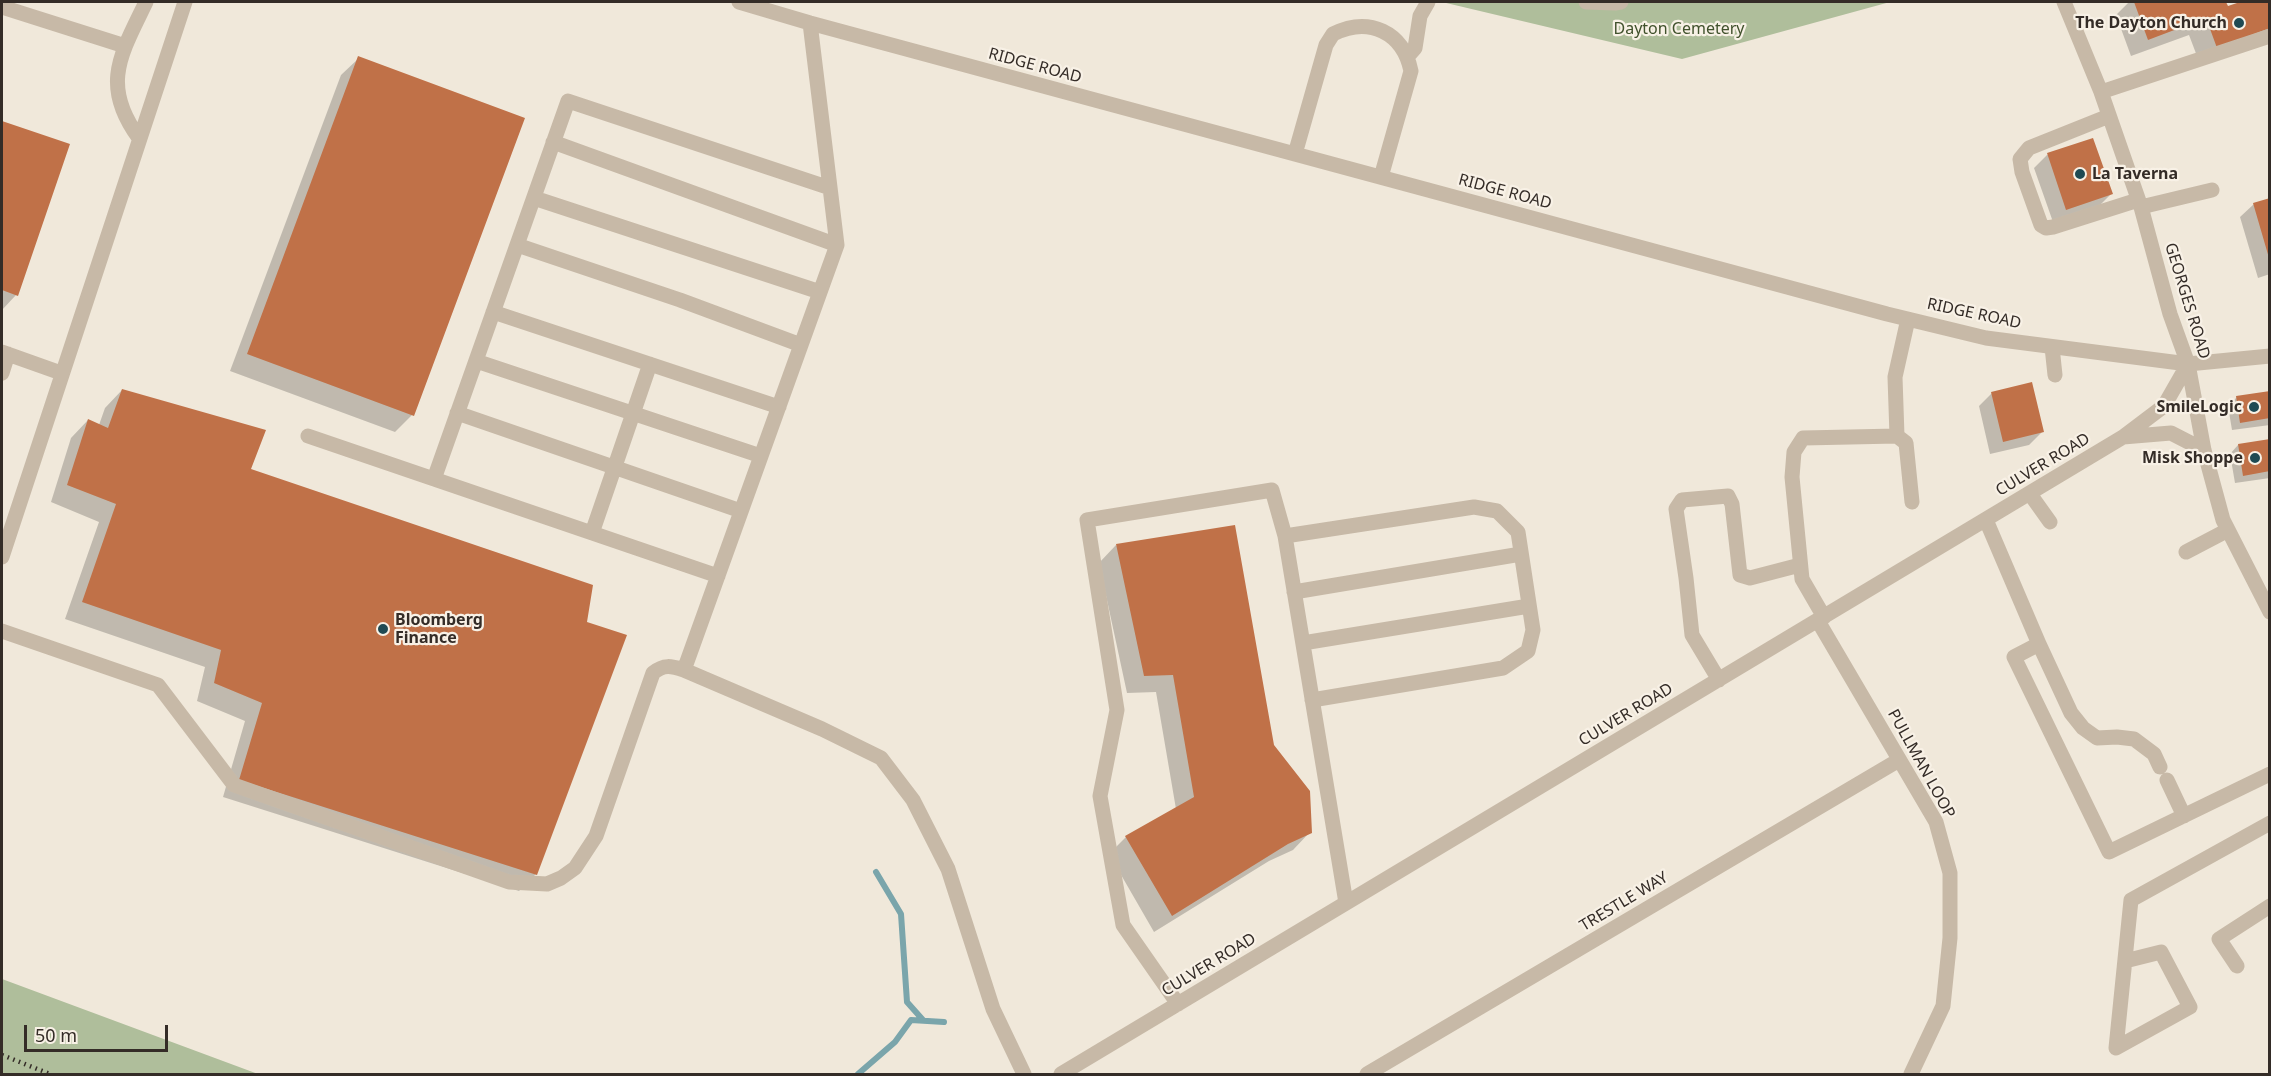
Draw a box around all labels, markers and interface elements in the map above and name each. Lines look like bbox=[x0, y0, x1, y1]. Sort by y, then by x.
place label: The Dayton Church bbox=[2075, 13, 2227, 33]
marker: The Dayton Church bbox=[2232, 16, 2246, 30]
park label: Dayton Cemetery bbox=[1613, 19, 1745, 39]
street label: RIDGE ROAD bbox=[986, 44, 1084, 88]
place label: La Taverna bbox=[2092, 164, 2178, 184]
marker: La Taverna bbox=[2073, 167, 2087, 181]
street label: RIDGE ROAD bbox=[1456, 170, 1554, 214]
street label: GEORGES ROAD bbox=[2160, 241, 2214, 361]
street label: RIDGE ROAD bbox=[1925, 295, 2023, 333]
place label: SmileLogic bbox=[2156, 397, 2242, 417]
marker: SmileLogic bbox=[2247, 400, 2261, 414]
street label: CULVER ROAD bbox=[1992, 429, 2094, 501]
place label: Misk Shoppe bbox=[2142, 448, 2243, 468]
marker: Misk Shoppe bbox=[2248, 451, 2262, 465]
place label: Bloomberg Finance bbox=[395, 610, 483, 648]
marker: Bloomberg Finance bbox=[376, 622, 390, 636]
street label: CULVER ROAD bbox=[1575, 679, 1677, 751]
street label: PULLMAN LOOP bbox=[1883, 706, 1959, 822]
street label: TRESTLE WAY bbox=[1576, 868, 1672, 936]
street label: CULVER ROAD bbox=[1158, 929, 1260, 1001]
scale bar bbox=[27, 1013, 171, 1051]
text: 50 m bbox=[35, 1023, 77, 1047]

